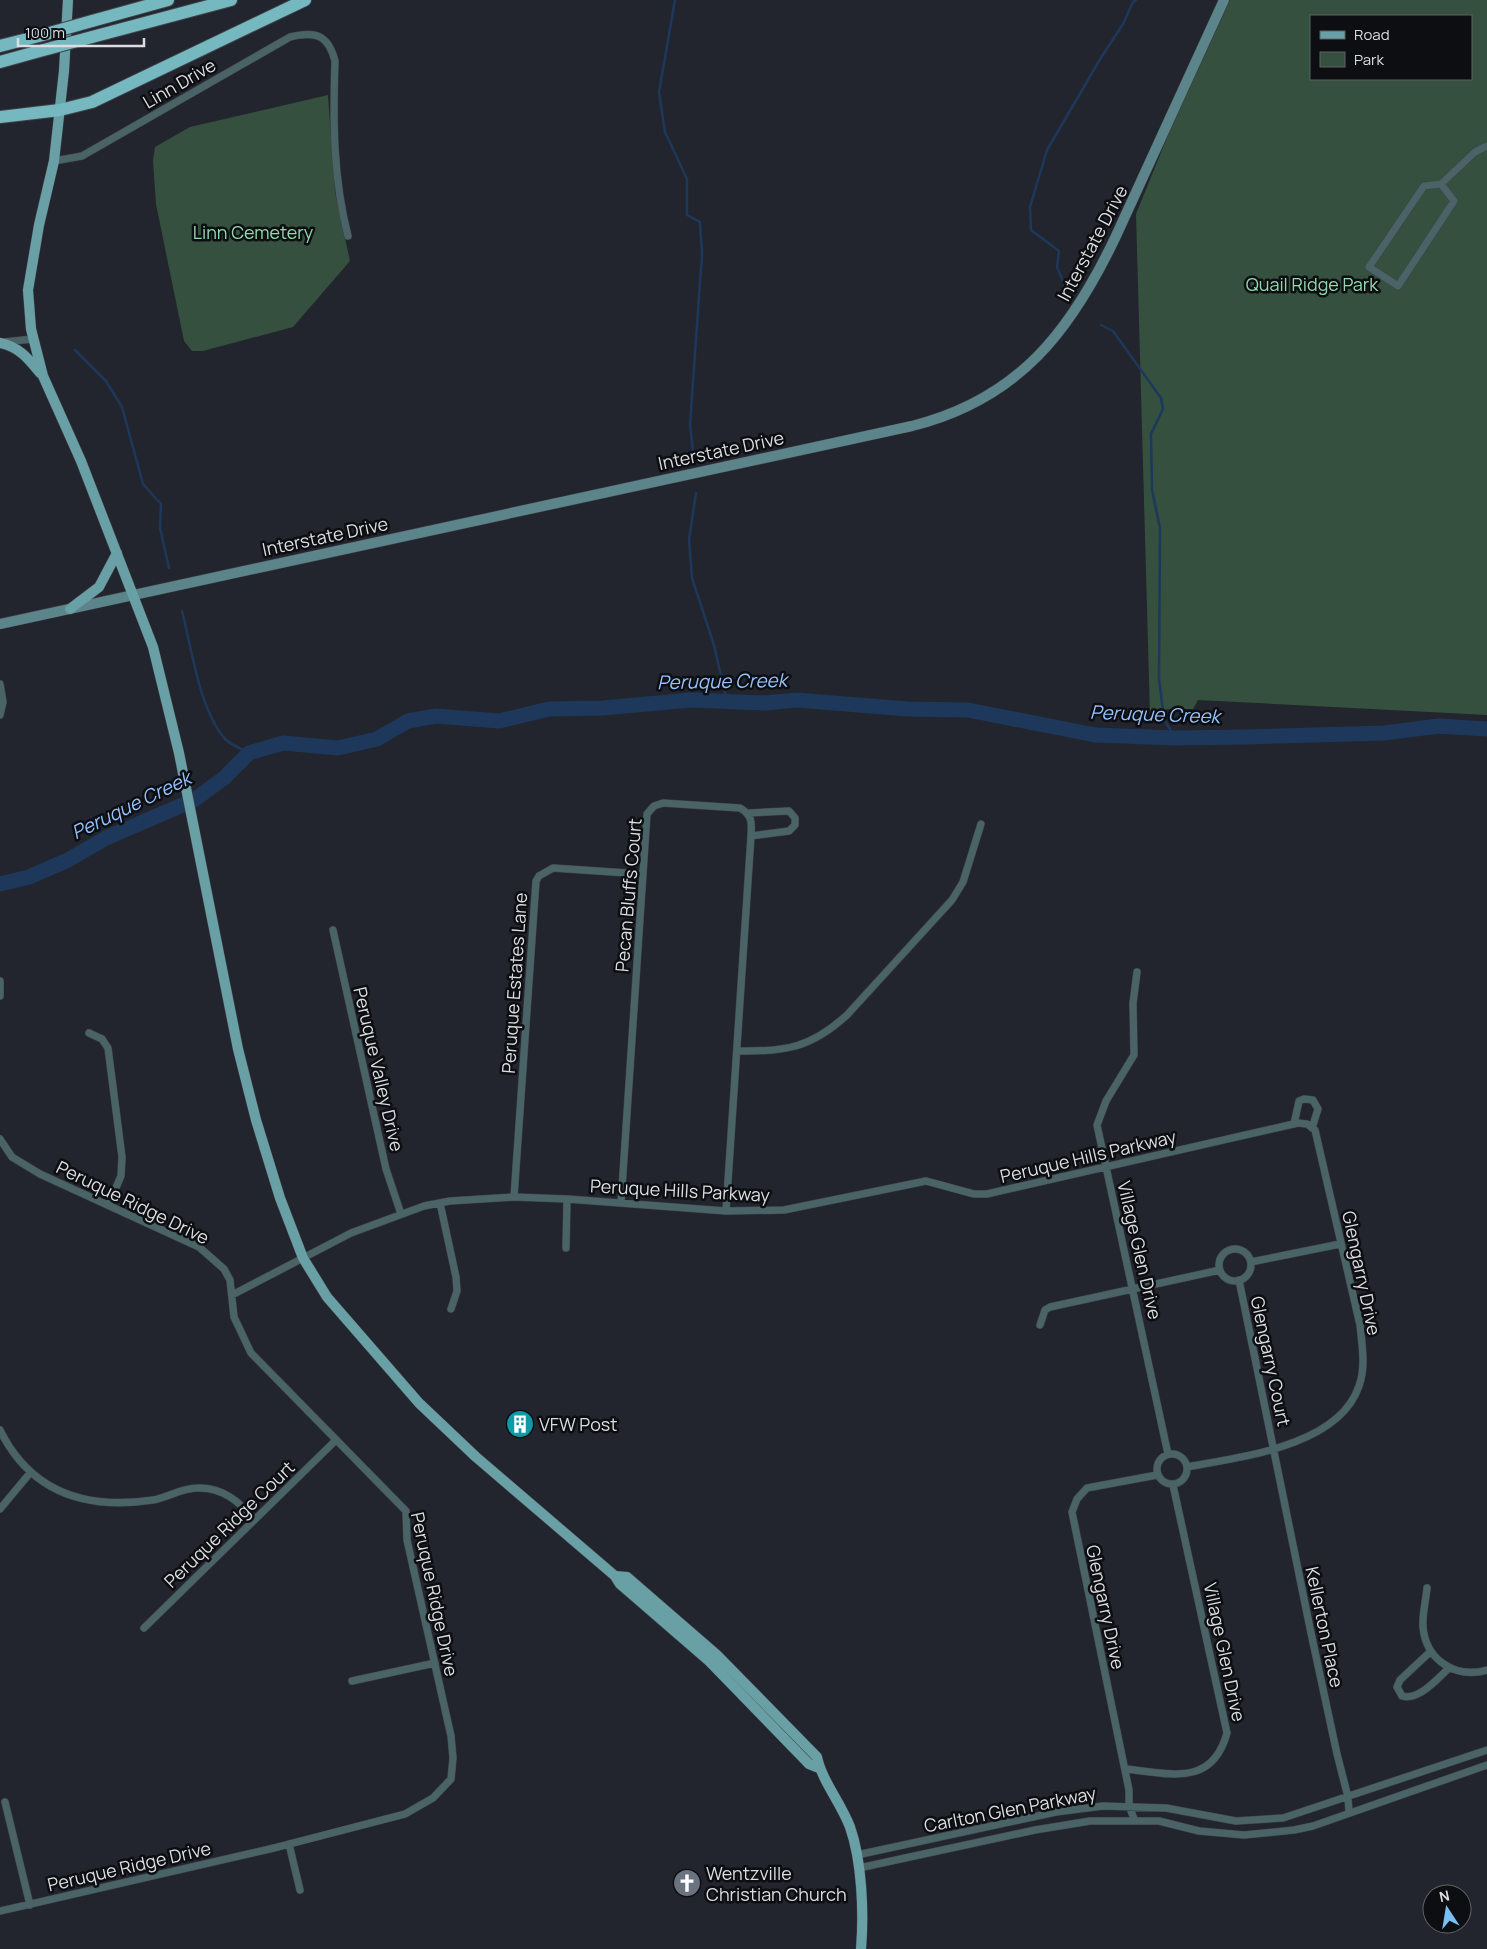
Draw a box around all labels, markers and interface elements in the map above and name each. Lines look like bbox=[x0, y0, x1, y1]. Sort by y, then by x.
scale bar bbox=[18, 15, 144, 47]
legend bbox=[1310, 15, 1472, 80]
text: 100 m bbox=[25, 22, 65, 43]
text: Road bbox=[1354, 24, 1390, 45]
text: Park bbox=[1354, 49, 1384, 70]
street label: Linn Drive bbox=[138, 52, 220, 114]
street label: Interstate Drive bbox=[1051, 181, 1133, 305]
park label: Linn Cemetery bbox=[193, 220, 314, 244]
park label: Quail Ridge Park bbox=[1246, 272, 1379, 296]
street label: Interstate Drive bbox=[656, 425, 786, 475]
street label: Interstate Drive bbox=[260, 511, 390, 561]
water label: Peruque Creek bbox=[657, 667, 790, 695]
water label: Peruque Creek bbox=[1090, 699, 1223, 729]
water label: Peruque Creek bbox=[67, 764, 197, 845]
street label: Pecan Bluffs Court bbox=[609, 817, 647, 973]
street label: Peruque Estates Lane bbox=[496, 892, 532, 1074]
street label: Peruque Valley Drive bbox=[348, 984, 410, 1154]
street label: Peruque Hills Parkway bbox=[998, 1124, 1179, 1188]
street label: Peruque Ridge Drive bbox=[53, 1155, 213, 1249]
street label: Peruque Hills Parkway bbox=[589, 1173, 771, 1207]
street label: Village Glen Drive bbox=[1112, 1178, 1168, 1322]
street label: Glengarry Drive bbox=[1337, 1209, 1387, 1337]
street label: Glengarry Court bbox=[1246, 1294, 1296, 1428]
building icon: VFW Post bbox=[505, 1409, 535, 1439]
place label: VFW Post bbox=[539, 1412, 617, 1436]
street label: Peruque Ridge Court bbox=[158, 1455, 300, 1593]
street label: Peruque Ridge Drive bbox=[406, 1510, 464, 1678]
street label: Glengarry Drive bbox=[1081, 1543, 1131, 1671]
street label: Kellerton Place bbox=[1300, 1564, 1350, 1690]
street label: Village Glen Drive bbox=[1199, 1580, 1251, 1724]
street label: Carlton Glen Parkway bbox=[922, 1780, 1099, 1837]
street label: Peruque Ridge Drive bbox=[45, 1836, 213, 1896]
place label: Wentzville Christian Church bbox=[706, 1861, 847, 1906]
church icon: Wentzville Christian Church bbox=[672, 1868, 702, 1898]
north arrow bbox=[1422, 1884, 1472, 1934]
text: N bbox=[1437, 1885, 1451, 1906]

